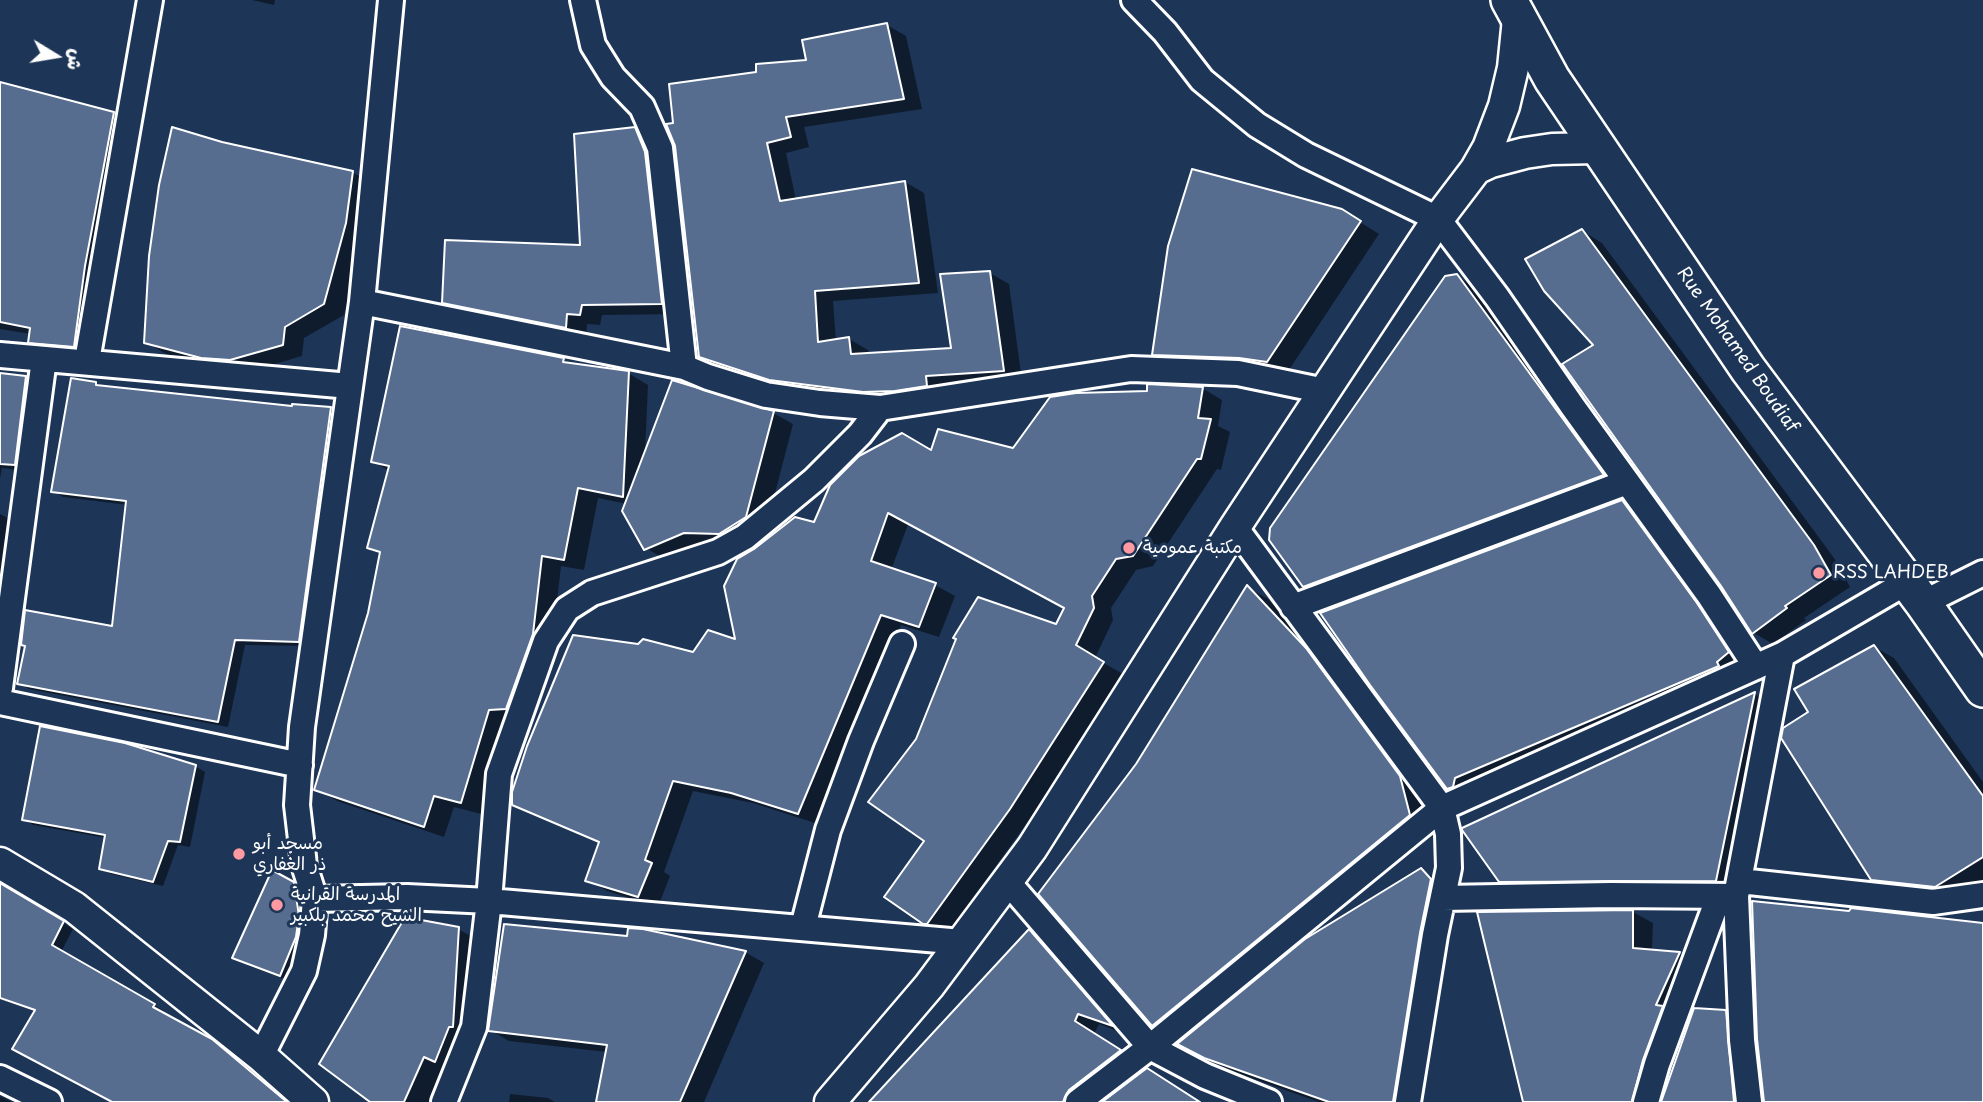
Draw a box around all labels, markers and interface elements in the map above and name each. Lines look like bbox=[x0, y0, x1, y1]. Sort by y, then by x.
north arrow bbox=[21, 21, 91, 91]
text: ش bbox=[61, 47, 92, 73]
street label: Rue Mohamed Boudiaf bbox=[1672, 263, 1802, 437]
place label: مكتبة عمومية bbox=[1143, 537, 1242, 559]
marker: مكتبة عمومية bbox=[1121, 540, 1137, 556]
place label: RSS LAHDEB bbox=[1833, 562, 1949, 584]
marker: RSS LAHDEB bbox=[1811, 565, 1827, 581]
place label: مسجد أبو ذر الغفاري bbox=[253, 833, 327, 876]
marker: مسجد أبو ذر الغفاري bbox=[231, 846, 247, 862]
place label: المدرسة القرانية الشيح محمد بلكبير bbox=[291, 884, 422, 926]
marker: المدرسة القرانية الشيح محمد بلكبير bbox=[269, 897, 285, 913]

